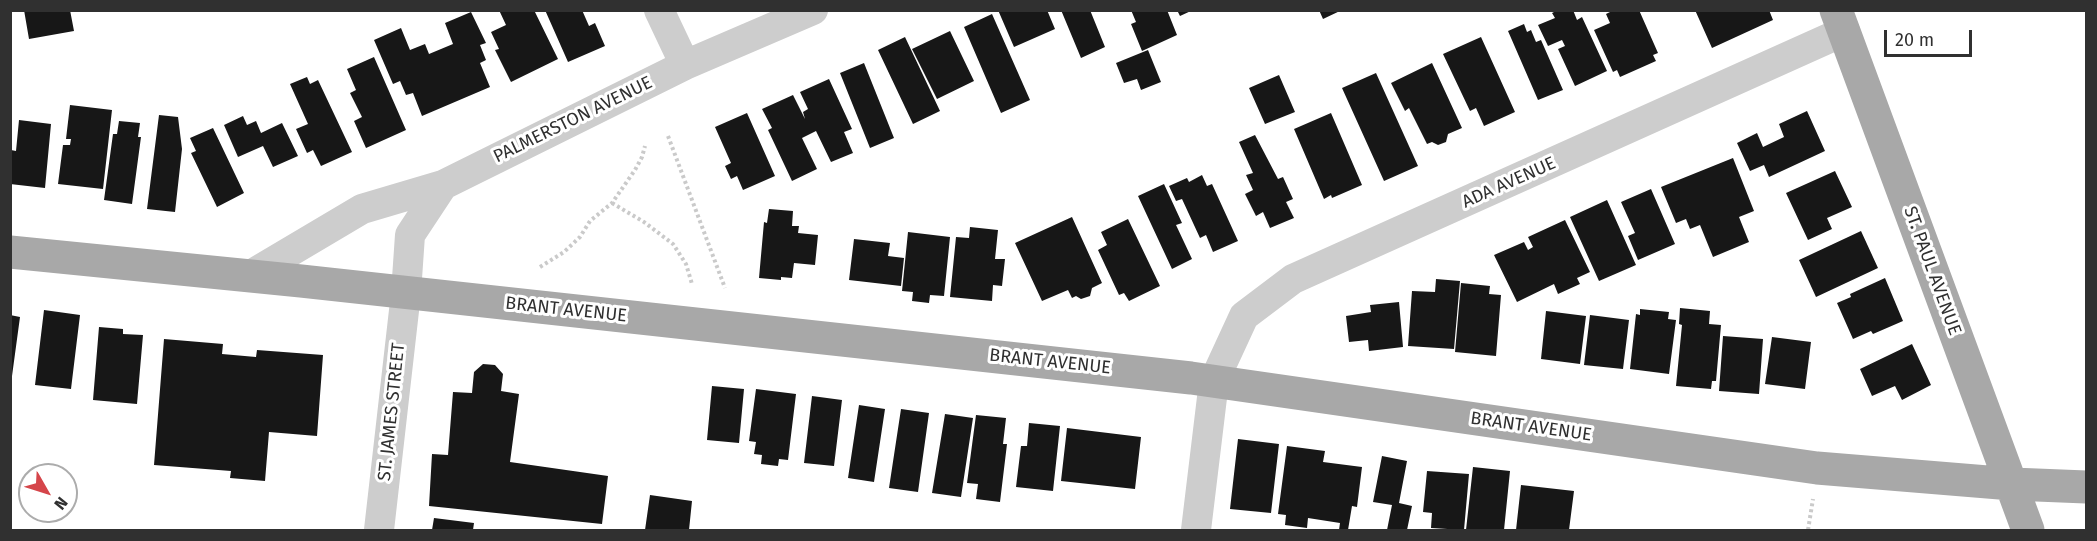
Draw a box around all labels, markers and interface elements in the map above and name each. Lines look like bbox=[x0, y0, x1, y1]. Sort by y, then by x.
scale bar bbox=[1887, 18, 1976, 56]
text: 20 m bbox=[1895, 29, 1934, 51]
street label: PALMERSTON AVENUE bbox=[490, 72, 656, 168]
street label: ADA AVENUE bbox=[1459, 153, 1559, 213]
street label: ST. PAUL AVENUE bbox=[1899, 204, 1965, 338]
street label: BRANT AVENUE bbox=[504, 293, 628, 327]
street label: ST. JAMES STREET bbox=[374, 342, 410, 482]
street label: BRANT AVENUE bbox=[988, 345, 1112, 379]
street label: BRANT AVENUE bbox=[1469, 408, 1593, 446]
north arrow bbox=[18, 463, 78, 523]
text: N bbox=[50, 493, 72, 513]

